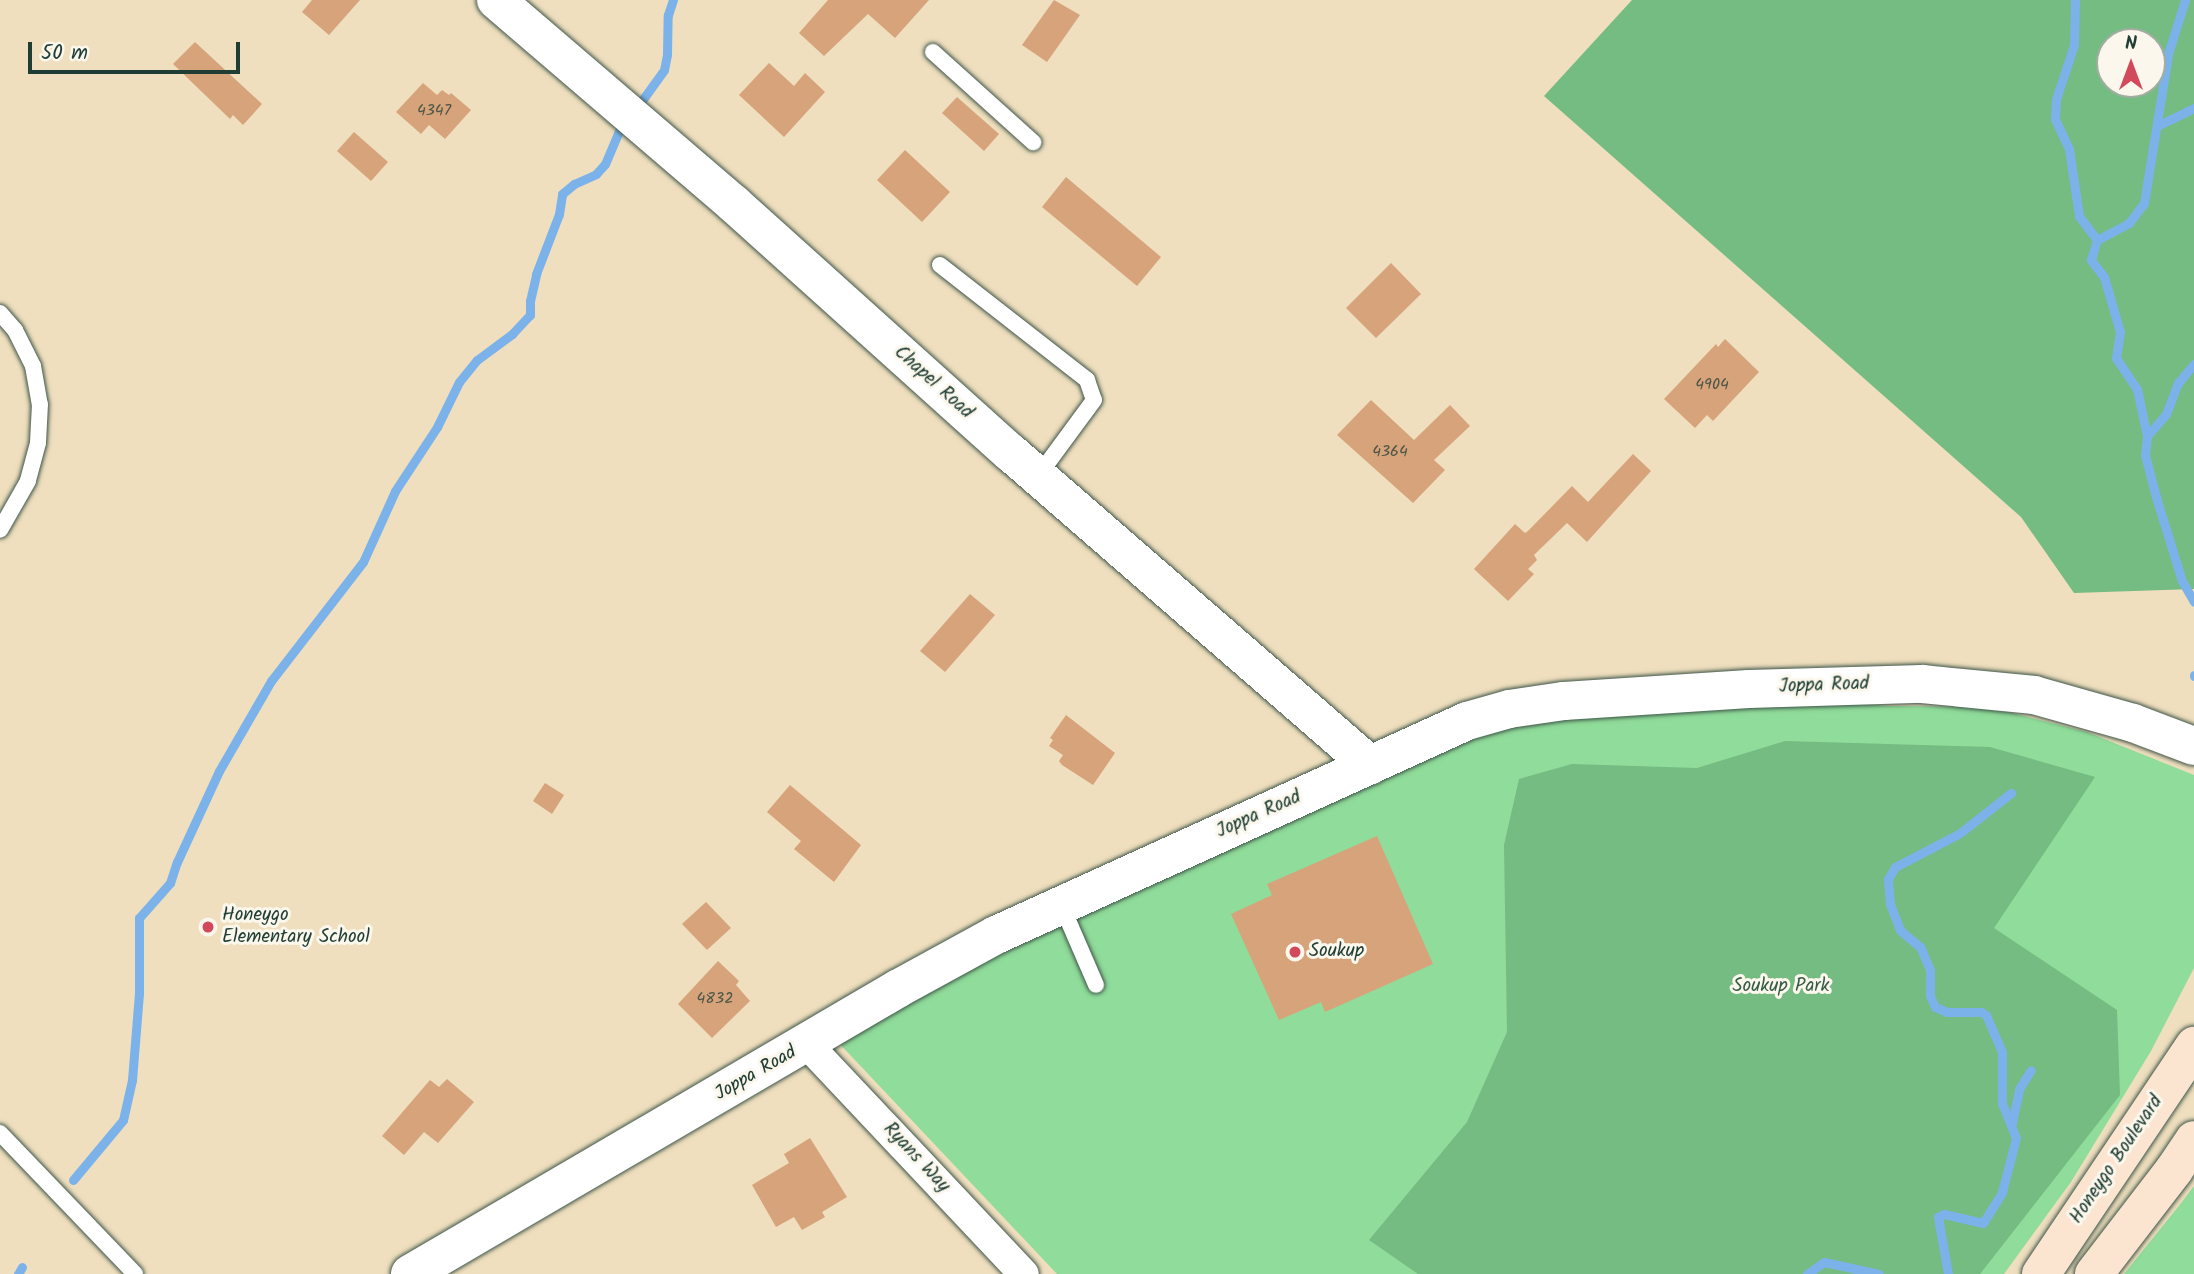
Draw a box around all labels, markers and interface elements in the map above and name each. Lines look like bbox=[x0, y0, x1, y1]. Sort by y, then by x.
scale bar bbox=[32, 28, 243, 72]
north arrow bbox=[2096, 28, 2166, 98]
text: N bbox=[2125, 29, 2137, 59]
text: 50 m bbox=[41, 37, 88, 70]
house number: 4347 bbox=[417, 101, 451, 121]
street label: Chapel Road bbox=[889, 342, 977, 424]
house number: 4904 bbox=[1695, 375, 1729, 395]
house number: 4364 bbox=[1372, 442, 1408, 462]
street label: Joppa Road bbox=[1778, 673, 1870, 699]
street label: Joppa Road bbox=[1213, 786, 1305, 844]
place label: Honeygo Elementary School bbox=[222, 905, 370, 949]
marker: Honeygo Elementary School bbox=[200, 919, 216, 935]
place label: Soukup bbox=[1309, 941, 1364, 963]
marker: Soukup bbox=[1287, 944, 1303, 960]
park label: Soukup Park bbox=[1732, 976, 1830, 998]
house number: 4832 bbox=[697, 989, 733, 1009]
street label: Joppa Road bbox=[711, 1042, 801, 1106]
street label: Honeygo Boulevard bbox=[2066, 1091, 2168, 1229]
street label: Ryans Way bbox=[878, 1118, 954, 1198]

